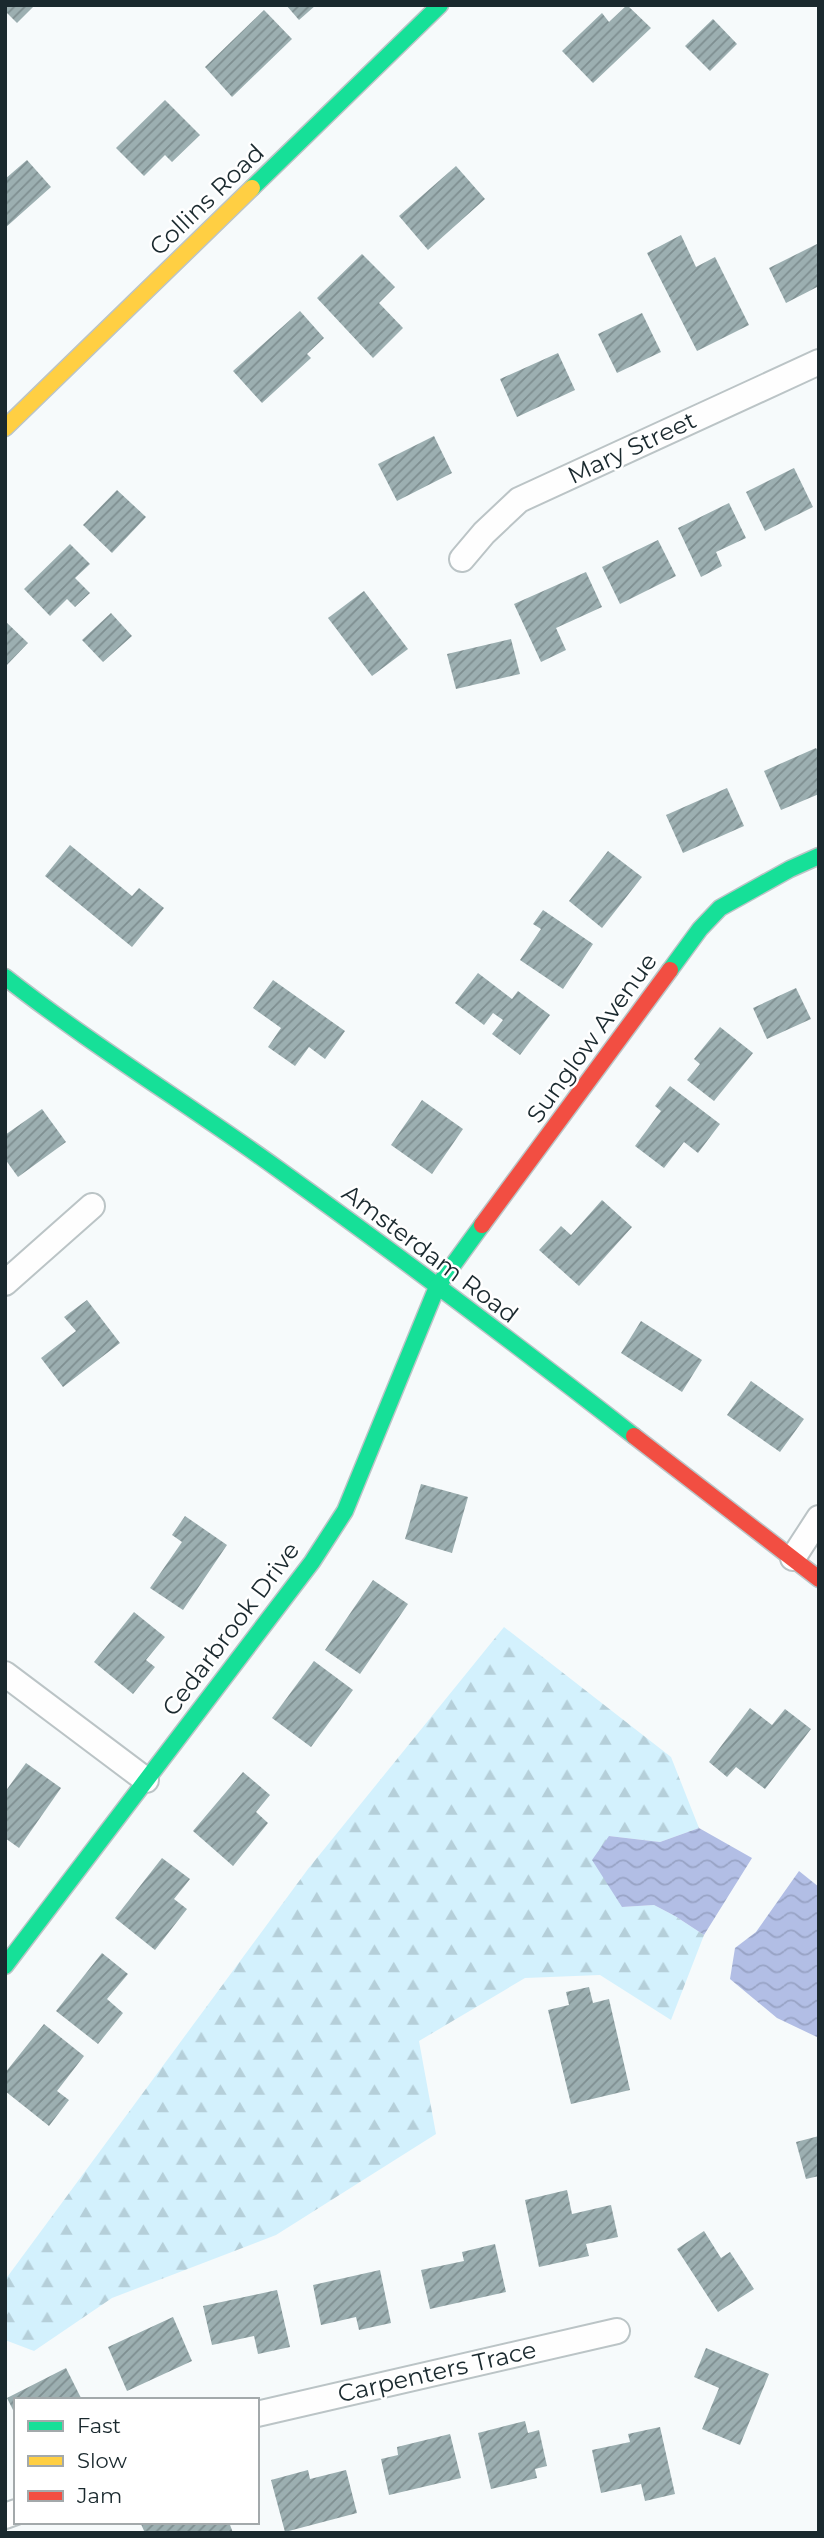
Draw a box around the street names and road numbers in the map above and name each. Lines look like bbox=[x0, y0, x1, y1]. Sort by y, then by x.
street label: Collins Road bbox=[143, 138, 270, 261]
street label: Mary Street bbox=[563, 405, 701, 490]
street label: Sunglow Avenue bbox=[520, 947, 663, 1128]
street label: Amsterdam Road bbox=[337, 1178, 524, 1329]
street label: Cedarbrook Drive bbox=[156, 1536, 305, 1721]
street label: Carpenters Trace bbox=[335, 2335, 539, 2408]

